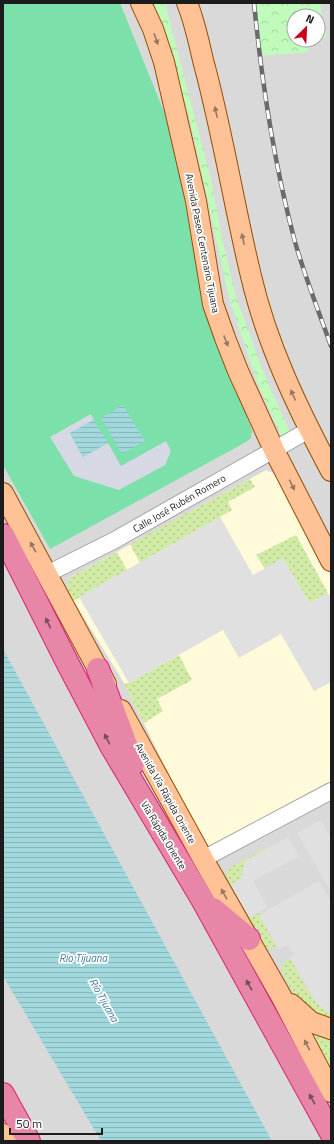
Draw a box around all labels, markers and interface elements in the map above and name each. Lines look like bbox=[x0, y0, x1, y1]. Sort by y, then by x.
north arrow bbox=[286, 8, 326, 48]
text: N bbox=[303, 10, 317, 28]
one-way arrow bbox=[153, 33, 159, 45]
one-way arrow bbox=[213, 106, 219, 118]
street label: Avenida Paseo Centenario Tijuana bbox=[182, 172, 223, 314]
one-way arrow bbox=[239, 233, 245, 245]
one-way arrow bbox=[223, 335, 229, 347]
one-way arrow bbox=[289, 388, 295, 400]
street label: Calle José Rubén Romero bbox=[130, 471, 228, 536]
one-way arrow bbox=[289, 479, 295, 491]
one-way arrow bbox=[29, 541, 36, 553]
one-way arrow bbox=[45, 618, 51, 629]
one-way arrow bbox=[104, 733, 110, 745]
street label: Avenida Vía Rápida Oriente bbox=[133, 741, 199, 845]
street label: Vía Rápida Oriente bbox=[139, 799, 189, 871]
one-way arrow bbox=[220, 888, 227, 900]
water label: Rio Tijuana bbox=[59, 950, 107, 966]
water label: Río Tijuana bbox=[85, 975, 123, 1025]
one-way arrow bbox=[246, 979, 253, 991]
one-way arrow bbox=[303, 1039, 310, 1050]
one-way arrow bbox=[309, 1093, 316, 1104]
scale bar bbox=[10, 1110, 102, 1136]
text: 50 m bbox=[16, 1114, 42, 1133]

